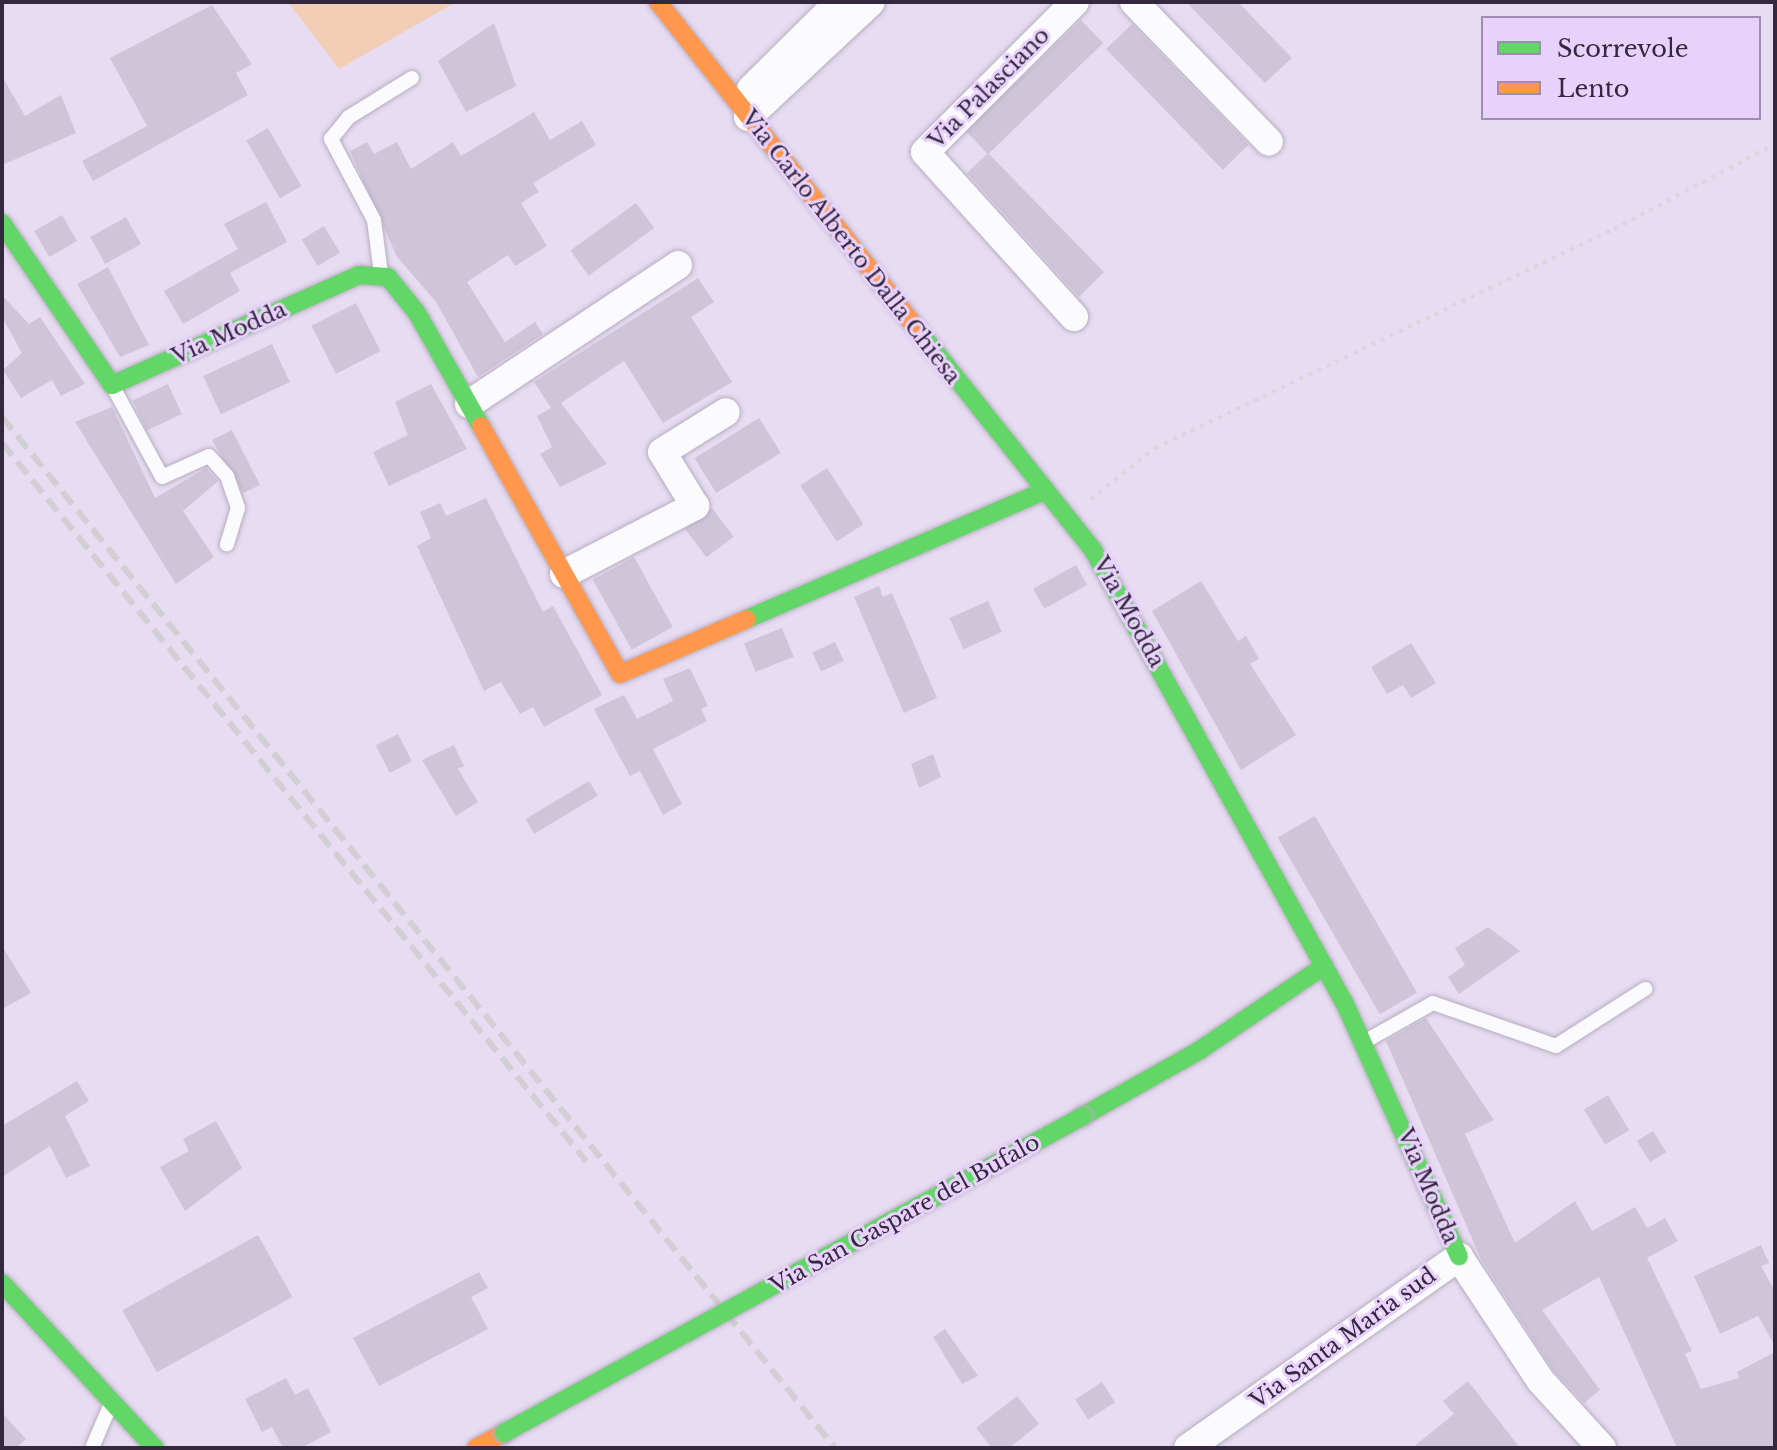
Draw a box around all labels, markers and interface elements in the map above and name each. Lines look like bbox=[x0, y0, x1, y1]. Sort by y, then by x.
legend bbox=[1481, 16, 1761, 120]
street label: Via Palasciano bbox=[923, 22, 1055, 154]
text: Scorrevole bbox=[1557, 34, 1688, 63]
text: Lento bbox=[1557, 74, 1630, 103]
street label: Via Carlo Alberto Dalla Chiesa bbox=[736, 104, 966, 390]
street label: Via Modda bbox=[168, 296, 290, 370]
street label: Via Modda bbox=[1088, 552, 1170, 672]
street label: Via Modda bbox=[1392, 1124, 1464, 1248]
street label: Via San Gaspare del Bufalo bbox=[766, 1129, 1044, 1299]
street label: Via Santa Maria sud bbox=[1245, 1262, 1441, 1414]

